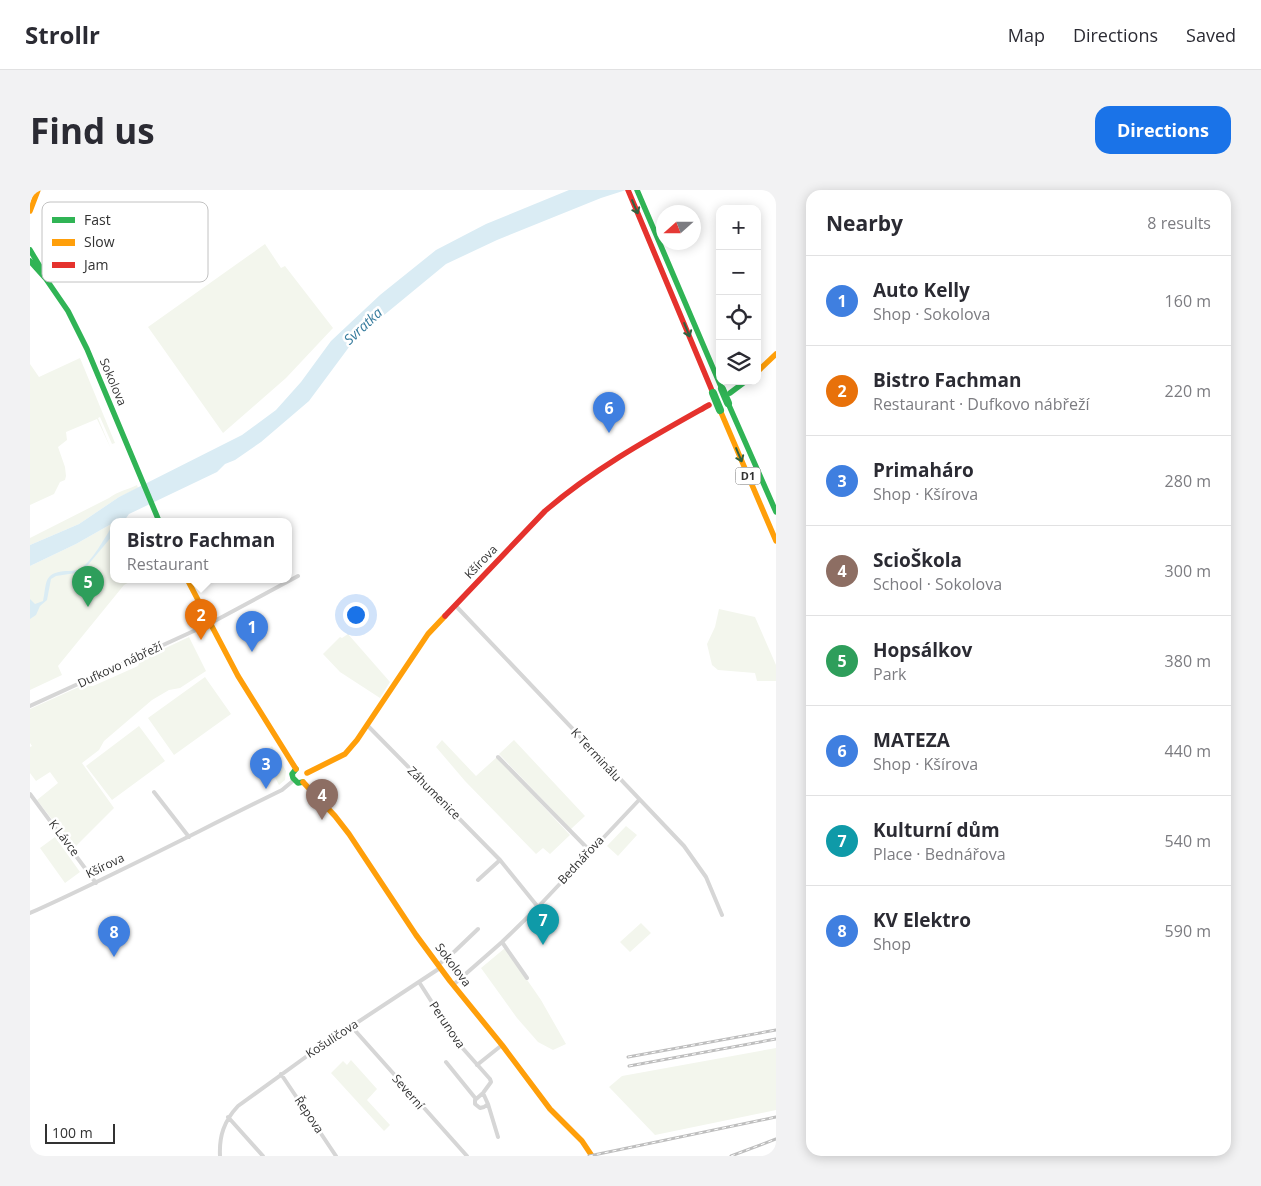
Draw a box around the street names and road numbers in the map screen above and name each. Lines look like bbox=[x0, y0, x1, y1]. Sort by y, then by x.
street label: Sokolova bbox=[96, 355, 131, 408]
road number: D1 bbox=[736, 468, 760, 484]
street label: Kšírova bbox=[460, 541, 501, 582]
street label: Dufkovo nábřeží bbox=[75, 637, 166, 692]
street label: K Terminálu bbox=[567, 724, 626, 785]
street label: Záhumenice bbox=[404, 762, 465, 823]
street label: K Lávce bbox=[45, 816, 84, 860]
street label: Bednářova bbox=[554, 832, 608, 888]
street label: Kšírova bbox=[83, 849, 127, 882]
street label: Sokolova bbox=[431, 940, 475, 990]
street label: Perunova bbox=[425, 998, 469, 1052]
street label: Košuličova bbox=[302, 1015, 361, 1062]
street label: Severní bbox=[388, 1070, 429, 1114]
street label: Řepova bbox=[291, 1093, 328, 1137]

